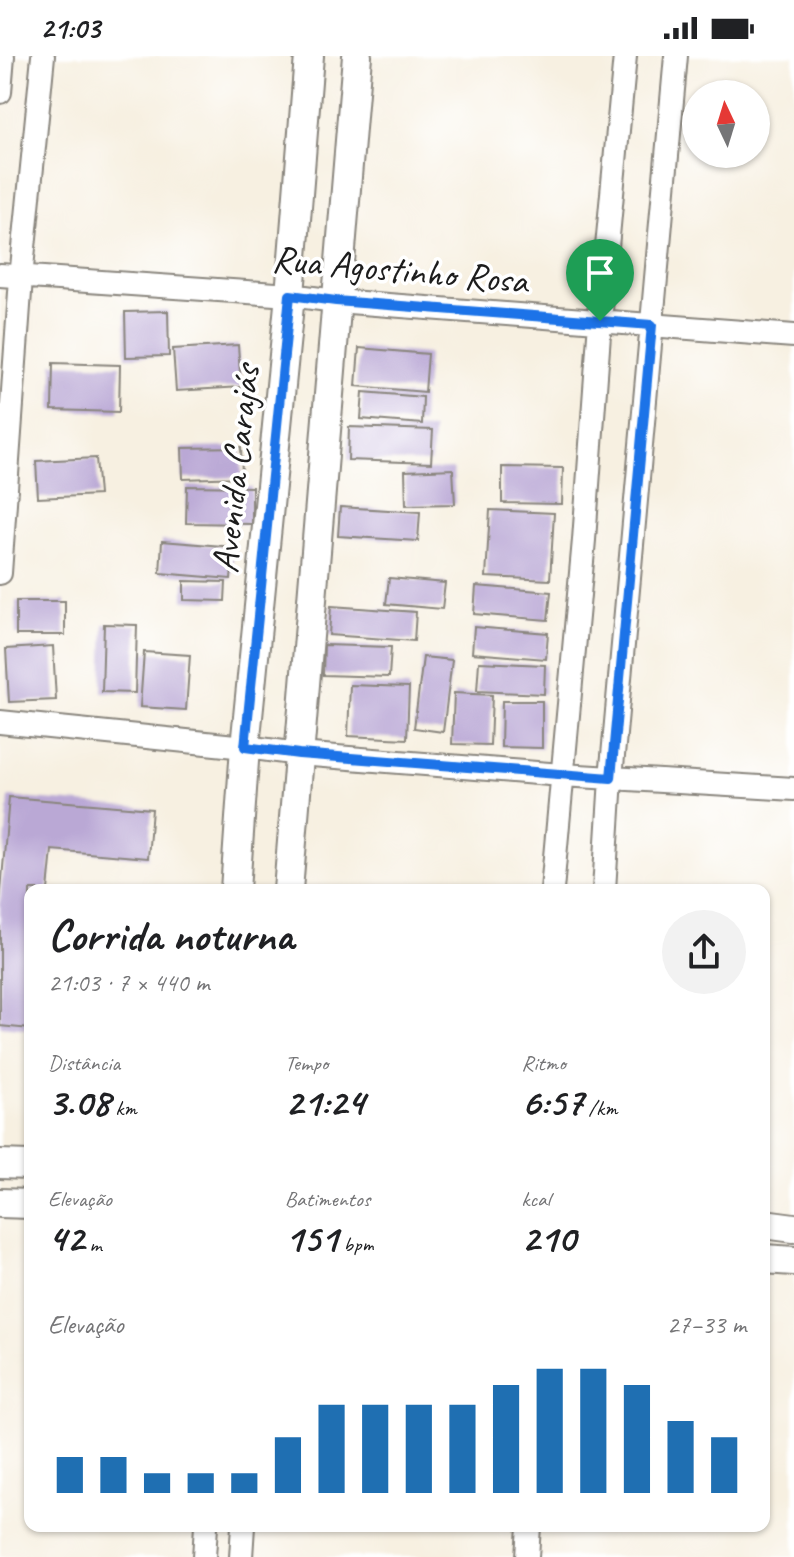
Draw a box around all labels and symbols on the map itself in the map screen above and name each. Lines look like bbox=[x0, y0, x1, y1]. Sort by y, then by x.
north arrow bbox=[682, 80, 770, 168]
street label: Rua Agostinho Rosa bbox=[270, 235, 532, 304]
pin bbox=[566, 239, 634, 321]
street label: Avenida Carajás bbox=[201, 359, 270, 575]

